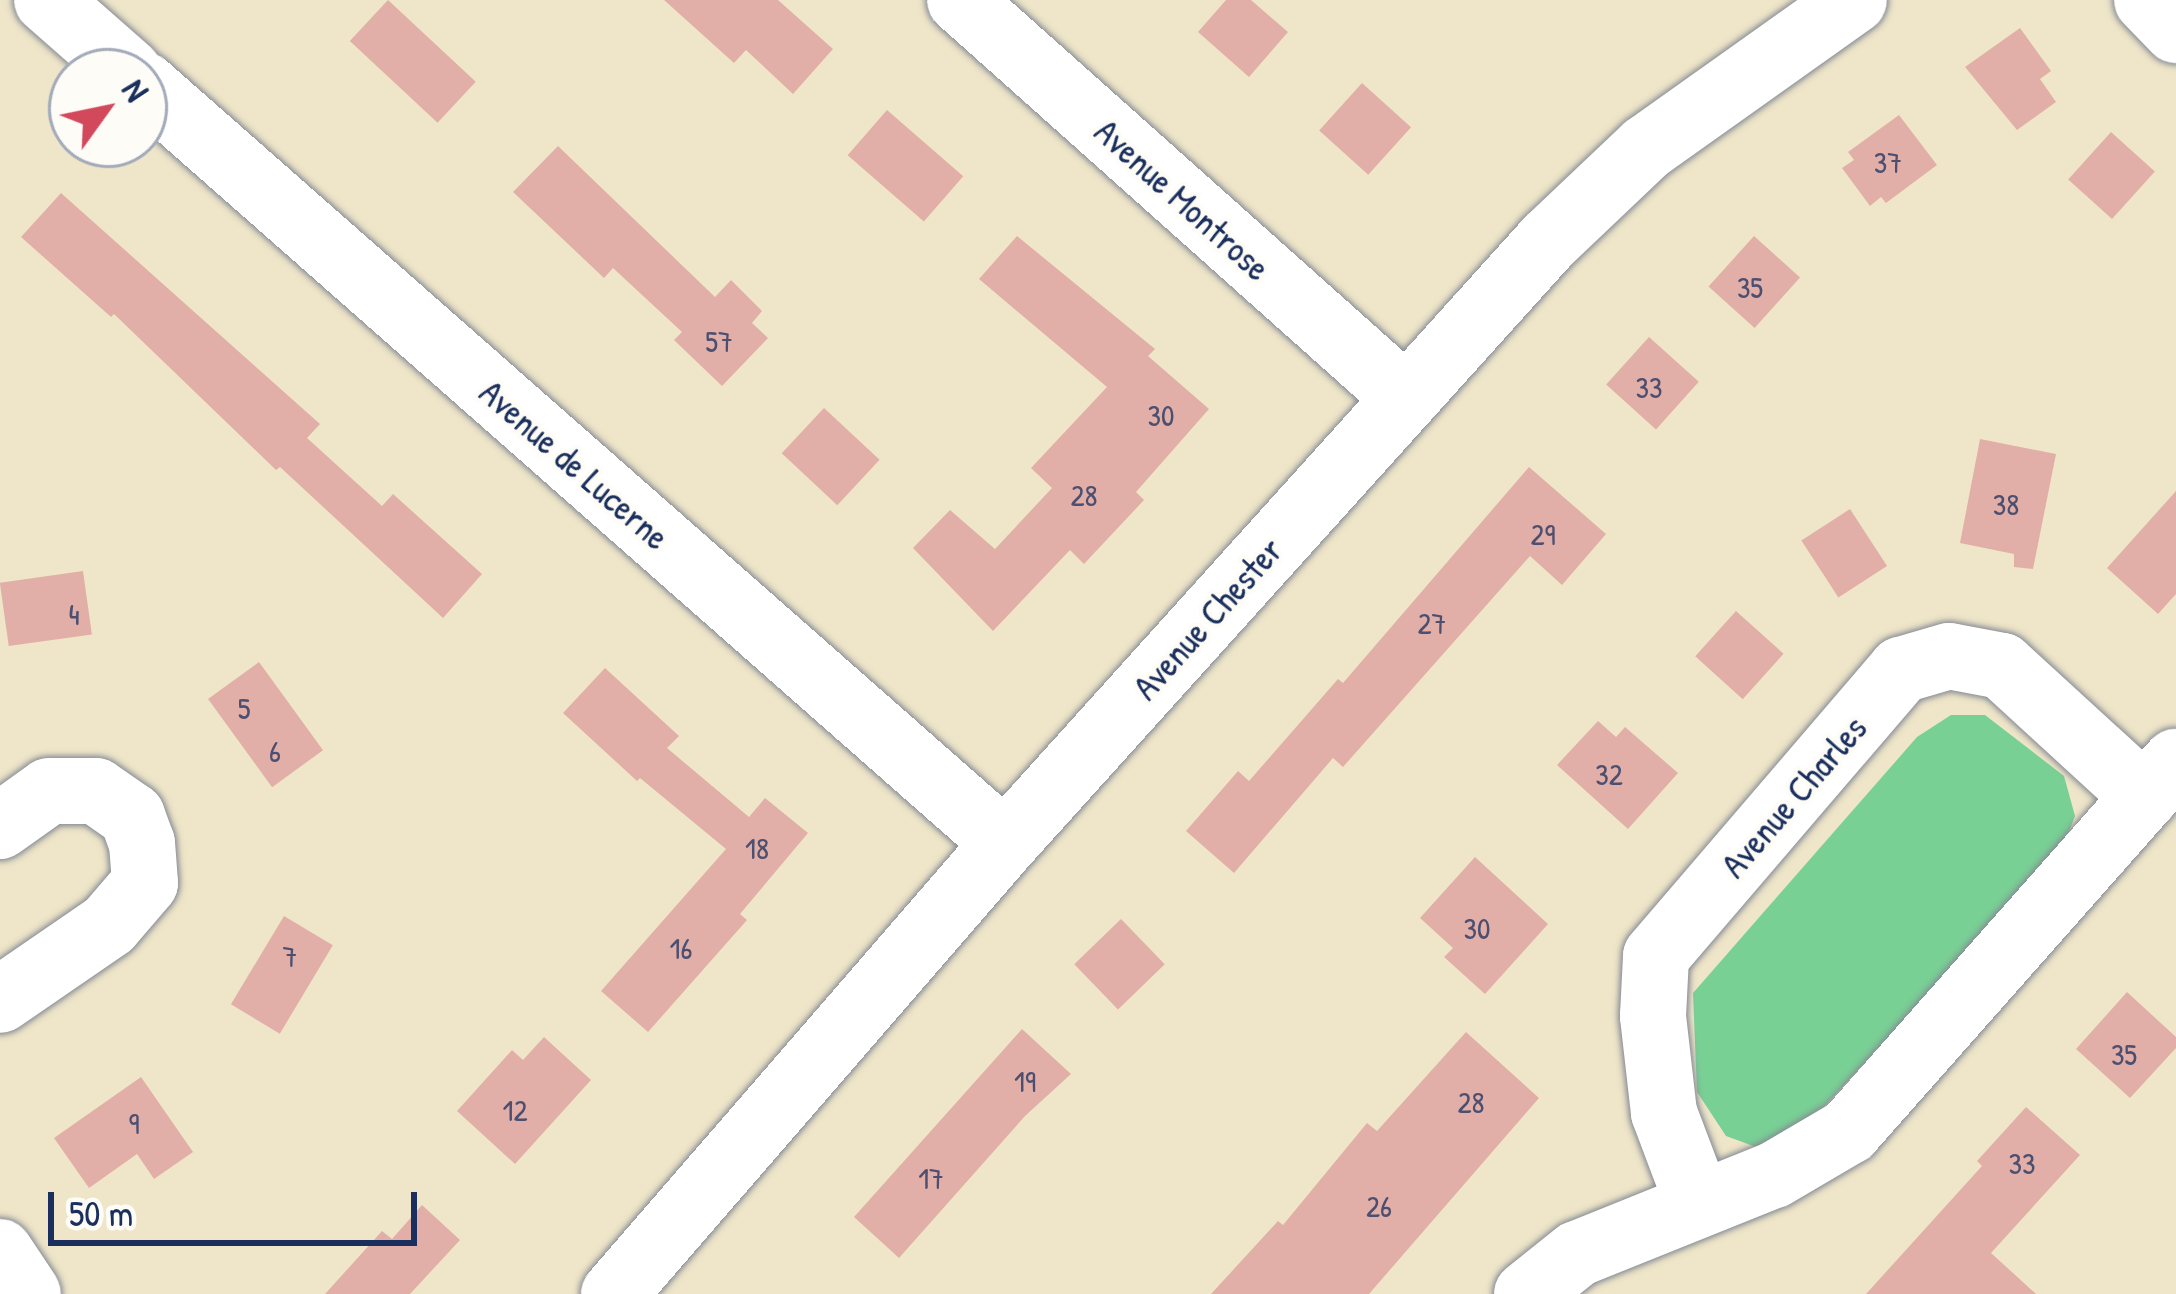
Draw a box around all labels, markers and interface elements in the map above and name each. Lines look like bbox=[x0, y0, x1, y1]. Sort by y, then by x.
north arrow bbox=[48, 48, 168, 168]
text: N bbox=[112, 71, 159, 109]
street label: Avenue Montrose bbox=[1087, 109, 1279, 289]
house number: 37 bbox=[1874, 144, 1902, 180]
house number: 35 bbox=[1737, 269, 1763, 305]
house number: 57 bbox=[705, 323, 733, 359]
house number: 33 bbox=[1636, 369, 1662, 405]
street label: Avenue de Lucerne bbox=[471, 370, 679, 558]
house number: 30 bbox=[1148, 397, 1174, 433]
house number: 28 bbox=[1070, 477, 1098, 513]
house number: 38 bbox=[1993, 486, 2019, 522]
house number: 29 bbox=[1530, 516, 1556, 552]
street label: Avenue Chester bbox=[1123, 528, 1291, 708]
house number: 4 bbox=[68, 596, 80, 632]
house number: 27 bbox=[1418, 605, 1446, 641]
house number: 5 bbox=[238, 690, 250, 726]
street label: Avenue Charles bbox=[1711, 706, 1875, 886]
house number: 6 bbox=[269, 733, 281, 769]
house number: 32 bbox=[1595, 756, 1623, 792]
house number: 18 bbox=[745, 830, 769, 866]
house number: 30 bbox=[1464, 910, 1490, 946]
house number: 16 bbox=[670, 930, 692, 966]
house number: 7 bbox=[283, 938, 297, 974]
house number: 35 bbox=[2111, 1036, 2137, 1072]
house number: 19 bbox=[1014, 1063, 1036, 1099]
house number: 28 bbox=[1457, 1084, 1485, 1120]
house number: 12 bbox=[503, 1092, 527, 1128]
house number: 9 bbox=[128, 1105, 140, 1141]
house number: 33 bbox=[2009, 1145, 2035, 1181]
house number: 17 bbox=[918, 1160, 944, 1196]
scale bar bbox=[54, 1168, 423, 1242]
text: 50 m bbox=[69, 1188, 133, 1237]
house number: 26 bbox=[1366, 1188, 1392, 1224]

